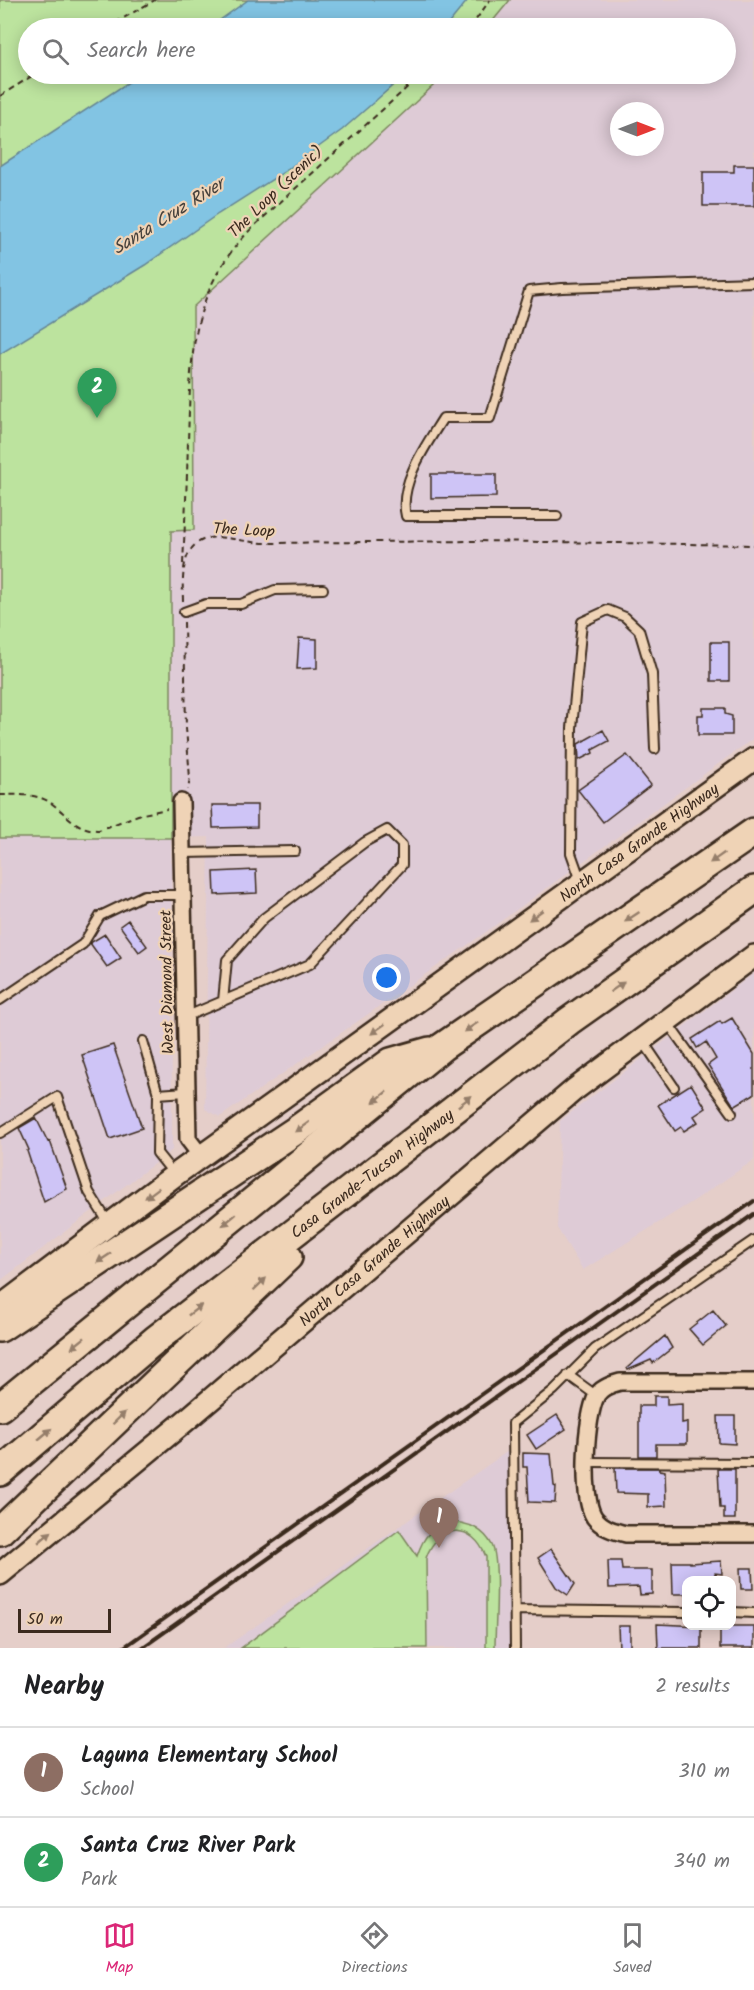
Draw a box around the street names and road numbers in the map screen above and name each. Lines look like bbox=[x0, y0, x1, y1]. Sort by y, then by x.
street label: The Loop (scenic) bbox=[223, 140, 329, 244]
street label: The Loop bbox=[212, 516, 276, 545]
street label: North Casa Grande Highway bbox=[554, 777, 725, 909]
street label: West Diamond Street bbox=[154, 909, 181, 1054]
street label: Casa Grande-Tucson Highway bbox=[285, 1103, 460, 1245]
street label: North Casa Grande Highway bbox=[294, 1190, 456, 1333]

